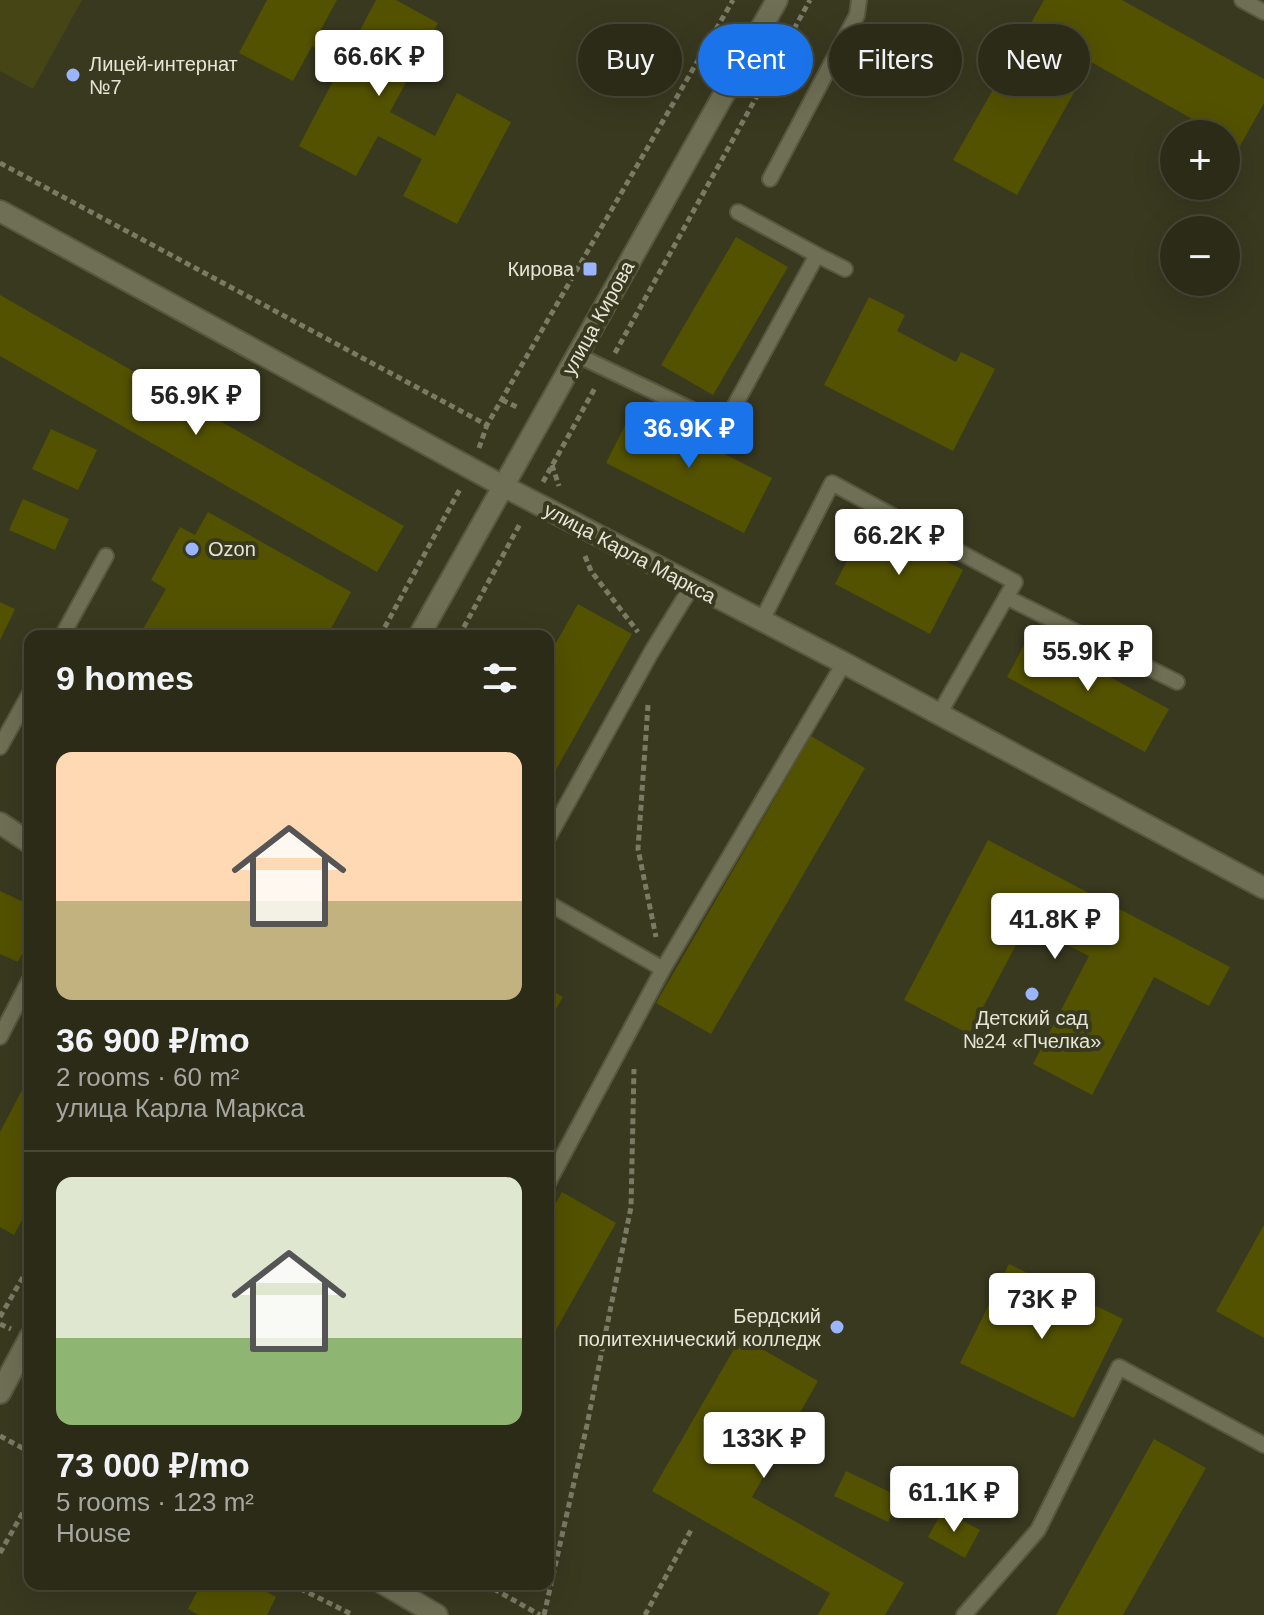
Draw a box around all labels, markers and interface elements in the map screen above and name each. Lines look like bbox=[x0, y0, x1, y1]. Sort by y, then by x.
chip: Buy bbox=[578, 24, 682, 96]
chip: Rent bbox=[698, 24, 813, 96]
chip: Filters bbox=[829, 24, 962, 96]
chip: New bbox=[978, 24, 1090, 96]
pin: 66.6K ₽ bbox=[305, 30, 453, 98]
text: 66.6K ₽ bbox=[333, 41, 425, 71]
place label: Лицей-интернат №7 bbox=[89, 53, 238, 98]
marker: Лицей-интернат №7 bbox=[64, 66, 82, 84]
map controls bbox=[1160, 120, 1240, 296]
button: + bbox=[1160, 120, 1240, 200]
button: − bbox=[1160, 216, 1240, 296]
street label: улица Кирова bbox=[558, 256, 639, 379]
place label: Кирова bbox=[507, 258, 575, 280]
marker: Кирова bbox=[581, 260, 599, 278]
pin: 56.9K ₽ bbox=[122, 369, 270, 437]
text: 56.9K ₽ bbox=[150, 380, 242, 410]
pin: 36.9K ₽ bbox=[615, 402, 763, 470]
text: 36.9K ₽ bbox=[643, 413, 735, 443]
street label: улица Карла Маркса bbox=[540, 498, 720, 608]
pin: 66.2K ₽ bbox=[825, 509, 973, 577]
text: 66.2K ₽ bbox=[853, 520, 945, 550]
place label: Ozon bbox=[208, 538, 256, 560]
marker: Ozon bbox=[183, 540, 201, 558]
pin: 55.9K ₽ bbox=[1014, 625, 1162, 693]
text: 55.9K ₽ bbox=[1042, 636, 1134, 666]
icon: filters bbox=[478, 656, 522, 700]
text: 9 homes bbox=[56, 659, 194, 697]
icon: home bbox=[217, 804, 361, 948]
pin: 41.8K ₽ bbox=[981, 893, 1129, 961]
text: 41.8K ₽ bbox=[1009, 904, 1101, 934]
marker: Детский сад №24 «Пчелка» bbox=[1023, 985, 1041, 1003]
place label: Детский сад №24 «Пчелка» bbox=[963, 1007, 1101, 1052]
text: 36 900 ₽/mo bbox=[56, 1021, 250, 1059]
text: 2 rooms · 60 m² bbox=[56, 1062, 240, 1092]
text: улица Карла Маркса bbox=[56, 1093, 305, 1123]
icon: home bbox=[217, 1229, 361, 1373]
pin: 73K ₽ bbox=[986, 1273, 1098, 1341]
text: 73K ₽ bbox=[1007, 1284, 1077, 1314]
place label: Бердский политехнический колледж bbox=[578, 1305, 822, 1350]
marker: Бердский политехнический колледж bbox=[828, 1318, 846, 1336]
pin: 133K ₽ bbox=[699, 1412, 829, 1480]
text: 133K ₽ bbox=[722, 1423, 806, 1453]
text: 73 000 ₽/mo bbox=[56, 1446, 250, 1484]
pin: 61.1K ₽ bbox=[880, 1466, 1028, 1534]
text: 61.1K ₽ bbox=[908, 1477, 1000, 1507]
text: 5 rooms · 123 m² bbox=[56, 1487, 254, 1517]
text: House bbox=[56, 1518, 131, 1548]

